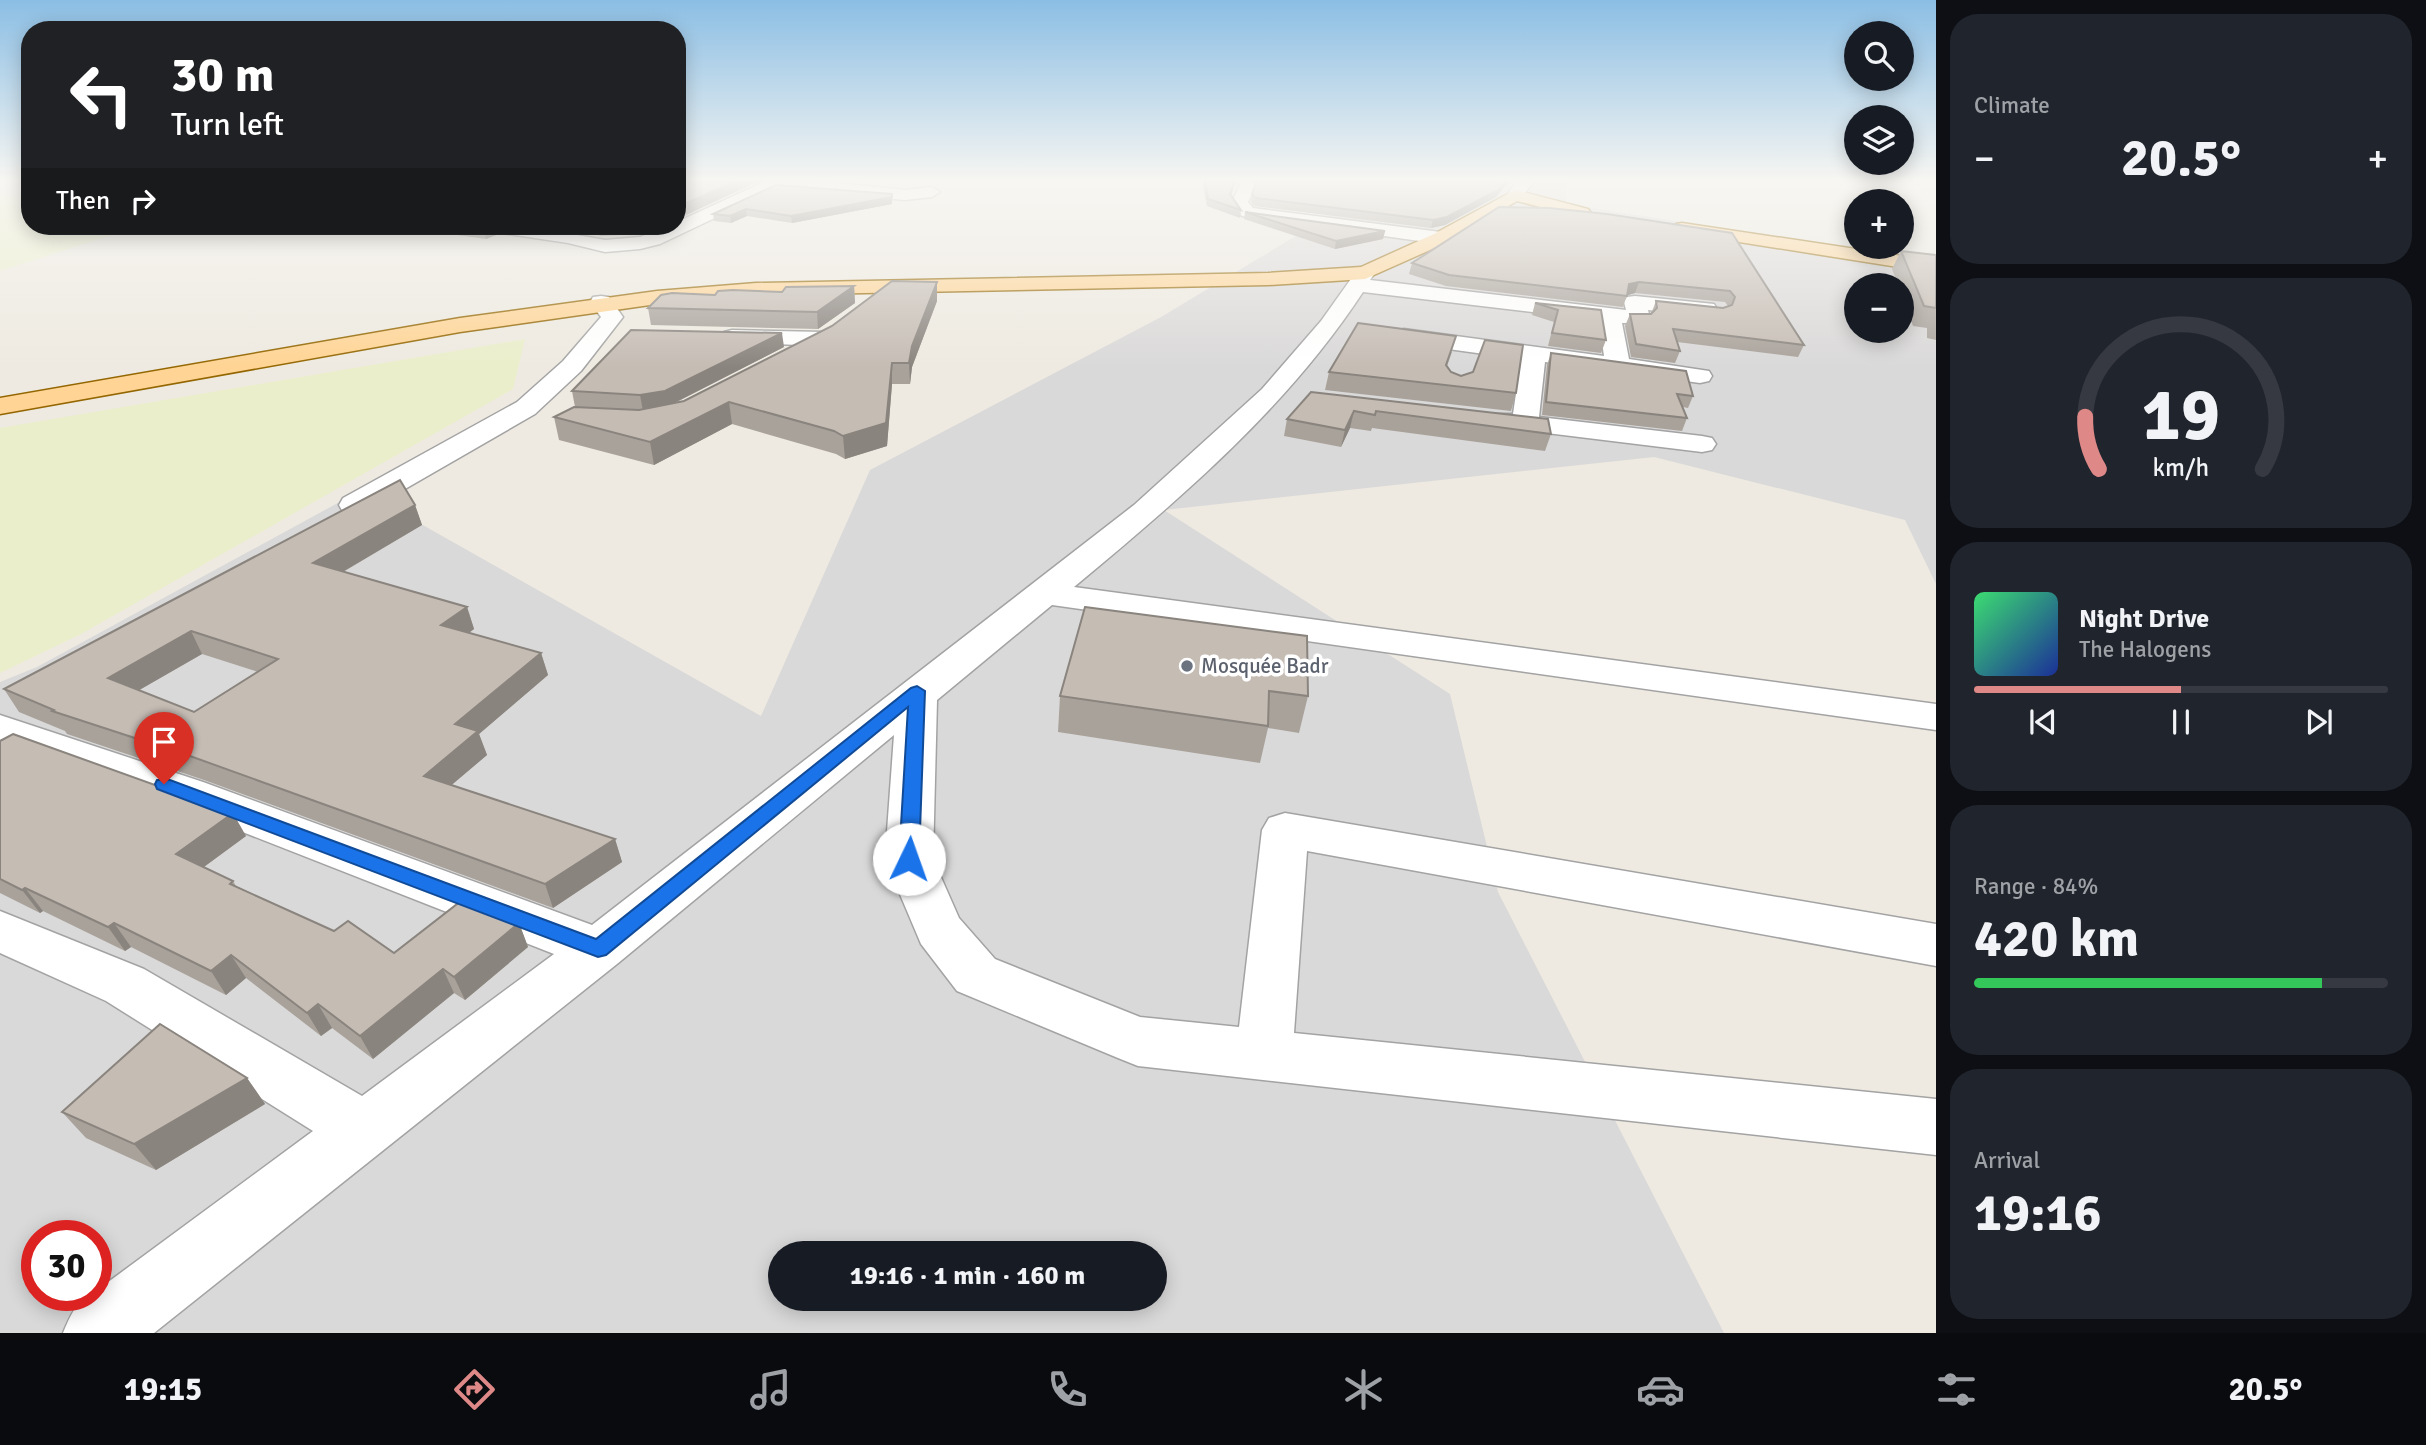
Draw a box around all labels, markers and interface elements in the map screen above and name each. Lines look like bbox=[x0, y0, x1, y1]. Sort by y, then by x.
map controls bbox=[1844, 21, 1914, 343]
button: search bbox=[1844, 21, 1914, 91]
text: 30 m bbox=[171, 45, 274, 105]
icon: left bbox=[56, 49, 147, 140]
text: Climate bbox=[1974, 91, 2050, 120]
text: Turn left bbox=[171, 105, 284, 144]
button: layers bbox=[1844, 105, 1914, 175]
text: 20.5° bbox=[2121, 126, 2241, 190]
text: − bbox=[1974, 135, 1995, 182]
text: + bbox=[2367, 135, 2388, 182]
icon: right bbox=[124, 182, 162, 220]
text: Then bbox=[56, 185, 110, 217]
button: + bbox=[1844, 189, 1914, 259]
button: − bbox=[1844, 273, 1914, 343]
text: 19 bbox=[2142, 371, 2220, 460]
text: km/h bbox=[2153, 451, 2209, 482]
text: Night Drive bbox=[2079, 603, 2209, 635]
text: The Halogens bbox=[2079, 635, 2211, 664]
place label: Mosquée Badr bbox=[1201, 653, 1329, 679]
marker: Mosquée Badr bbox=[1179, 658, 1195, 674]
icon: previous bbox=[2024, 703, 2062, 741]
icon: pause bbox=[2162, 703, 2200, 741]
icon: next bbox=[2300, 703, 2338, 741]
pin bbox=[134, 712, 194, 784]
icon: arrive bbox=[145, 723, 183, 761]
position arrow bbox=[872, 822, 946, 896]
text: Range · 84% bbox=[1974, 872, 2098, 901]
text: 420 km bbox=[1974, 907, 2139, 971]
text: Arrival bbox=[1974, 1146, 2040, 1175]
text: 19:16 bbox=[1974, 1181, 2102, 1245]
speed limit sign: 30 bbox=[21, 1220, 112, 1311]
text: 19:16 · 1 min · 160 m bbox=[850, 1260, 1085, 1292]
icon: directions bbox=[450, 1365, 499, 1414]
icon: music bbox=[746, 1365, 795, 1414]
icon: phone bbox=[1043, 1365, 1092, 1414]
icon: climate bbox=[1339, 1365, 1388, 1414]
icon: car bbox=[1636, 1365, 1685, 1414]
icon: filters bbox=[1932, 1365, 1981, 1414]
text: 19:15 bbox=[124, 1370, 202, 1409]
text: 20.5° bbox=[2228, 1370, 2302, 1409]

